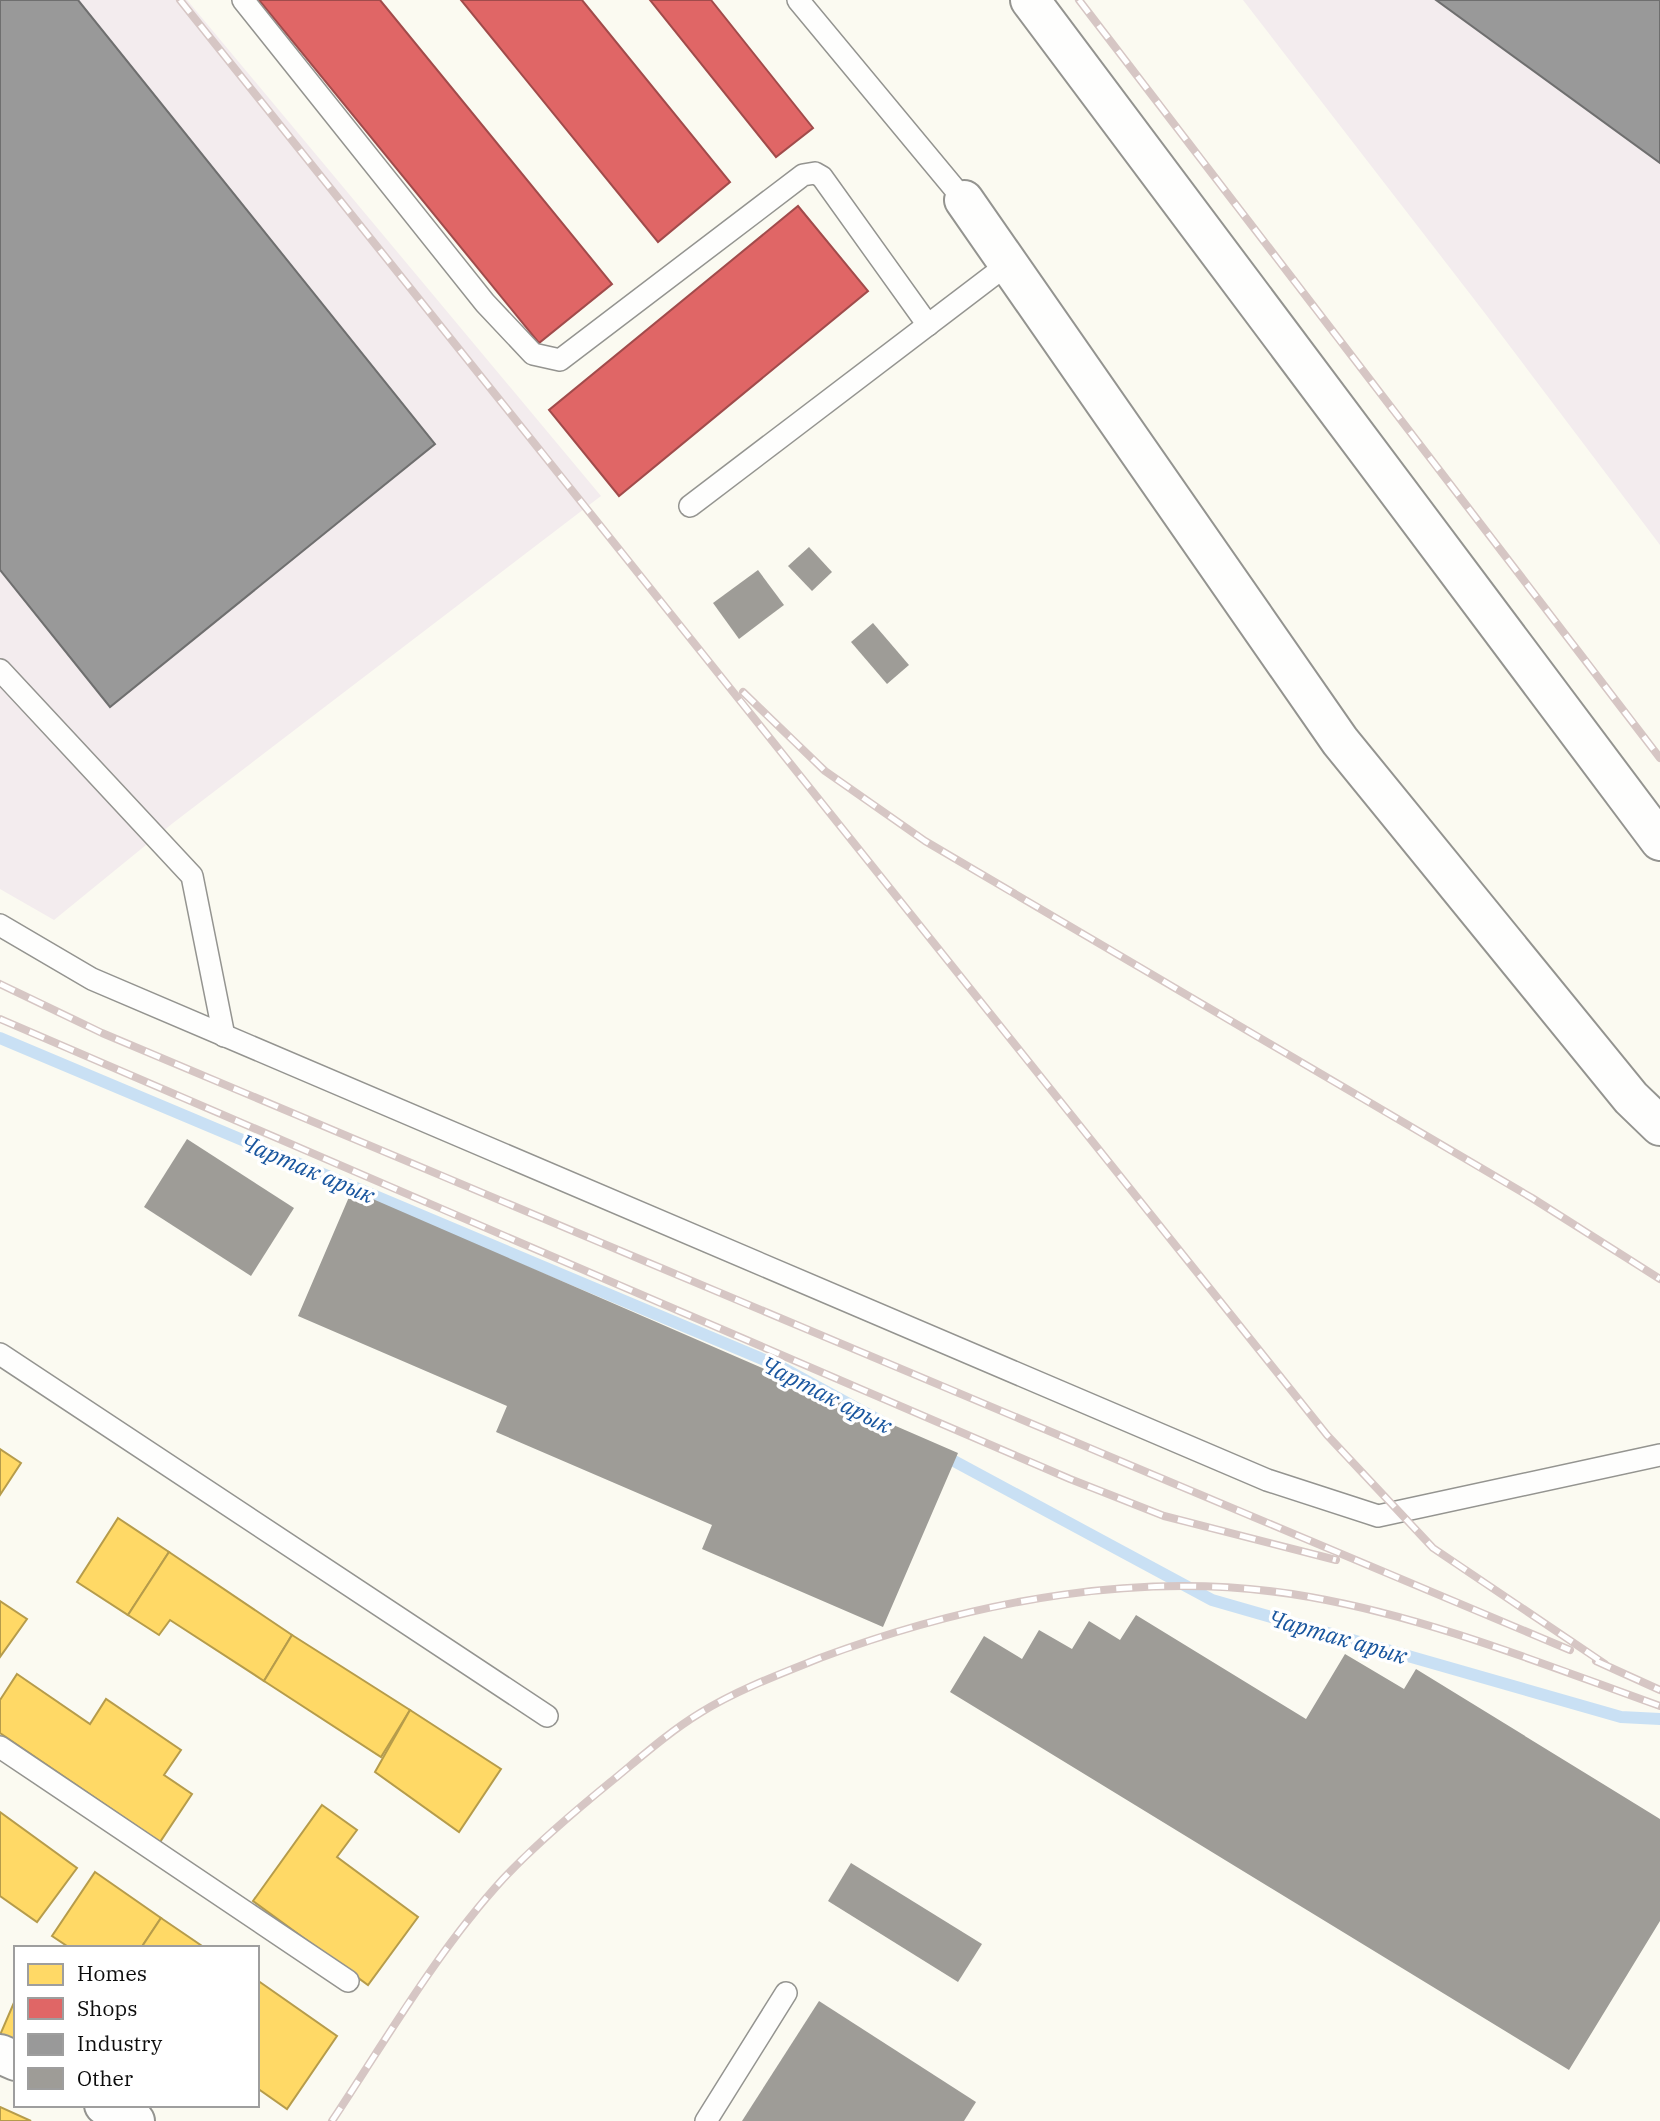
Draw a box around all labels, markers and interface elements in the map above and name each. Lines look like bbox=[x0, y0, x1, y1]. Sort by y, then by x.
water label: Чартак арык bbox=[236, 1126, 380, 1210]
water label: Чартак арык bbox=[756, 1348, 898, 1440]
water label: Чартак арык bbox=[1265, 1602, 1411, 1670]
legend bbox=[14, 1946, 259, 2107]
text: Homes bbox=[77, 1959, 147, 1987]
text: Shops bbox=[77, 1994, 137, 2022]
text: Industry bbox=[77, 2029, 163, 2057]
text: Other bbox=[77, 2064, 134, 2092]

